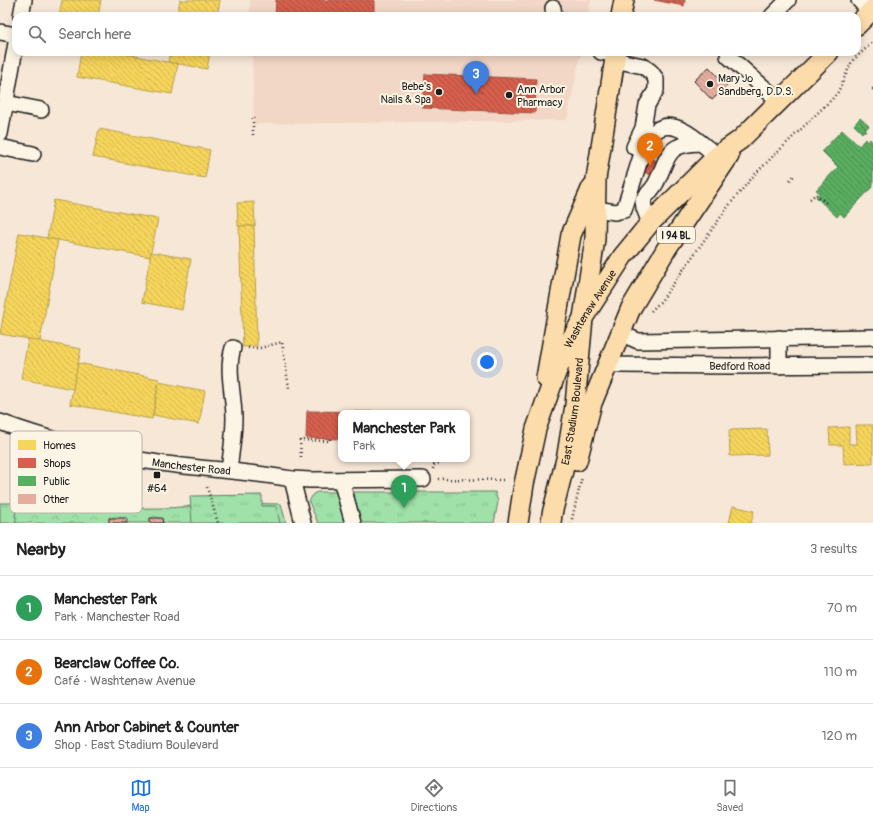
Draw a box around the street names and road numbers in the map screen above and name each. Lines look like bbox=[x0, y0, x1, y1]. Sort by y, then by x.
road number: I 94 BL bbox=[657, 227, 695, 243]
street label: Washtenaw Avenue bbox=[562, 267, 620, 350]
street label: East Stadium Boulevard bbox=[559, 357, 586, 466]
street label: Bedford Road bbox=[709, 360, 770, 373]
street label: Manchester Road bbox=[151, 456, 231, 478]

